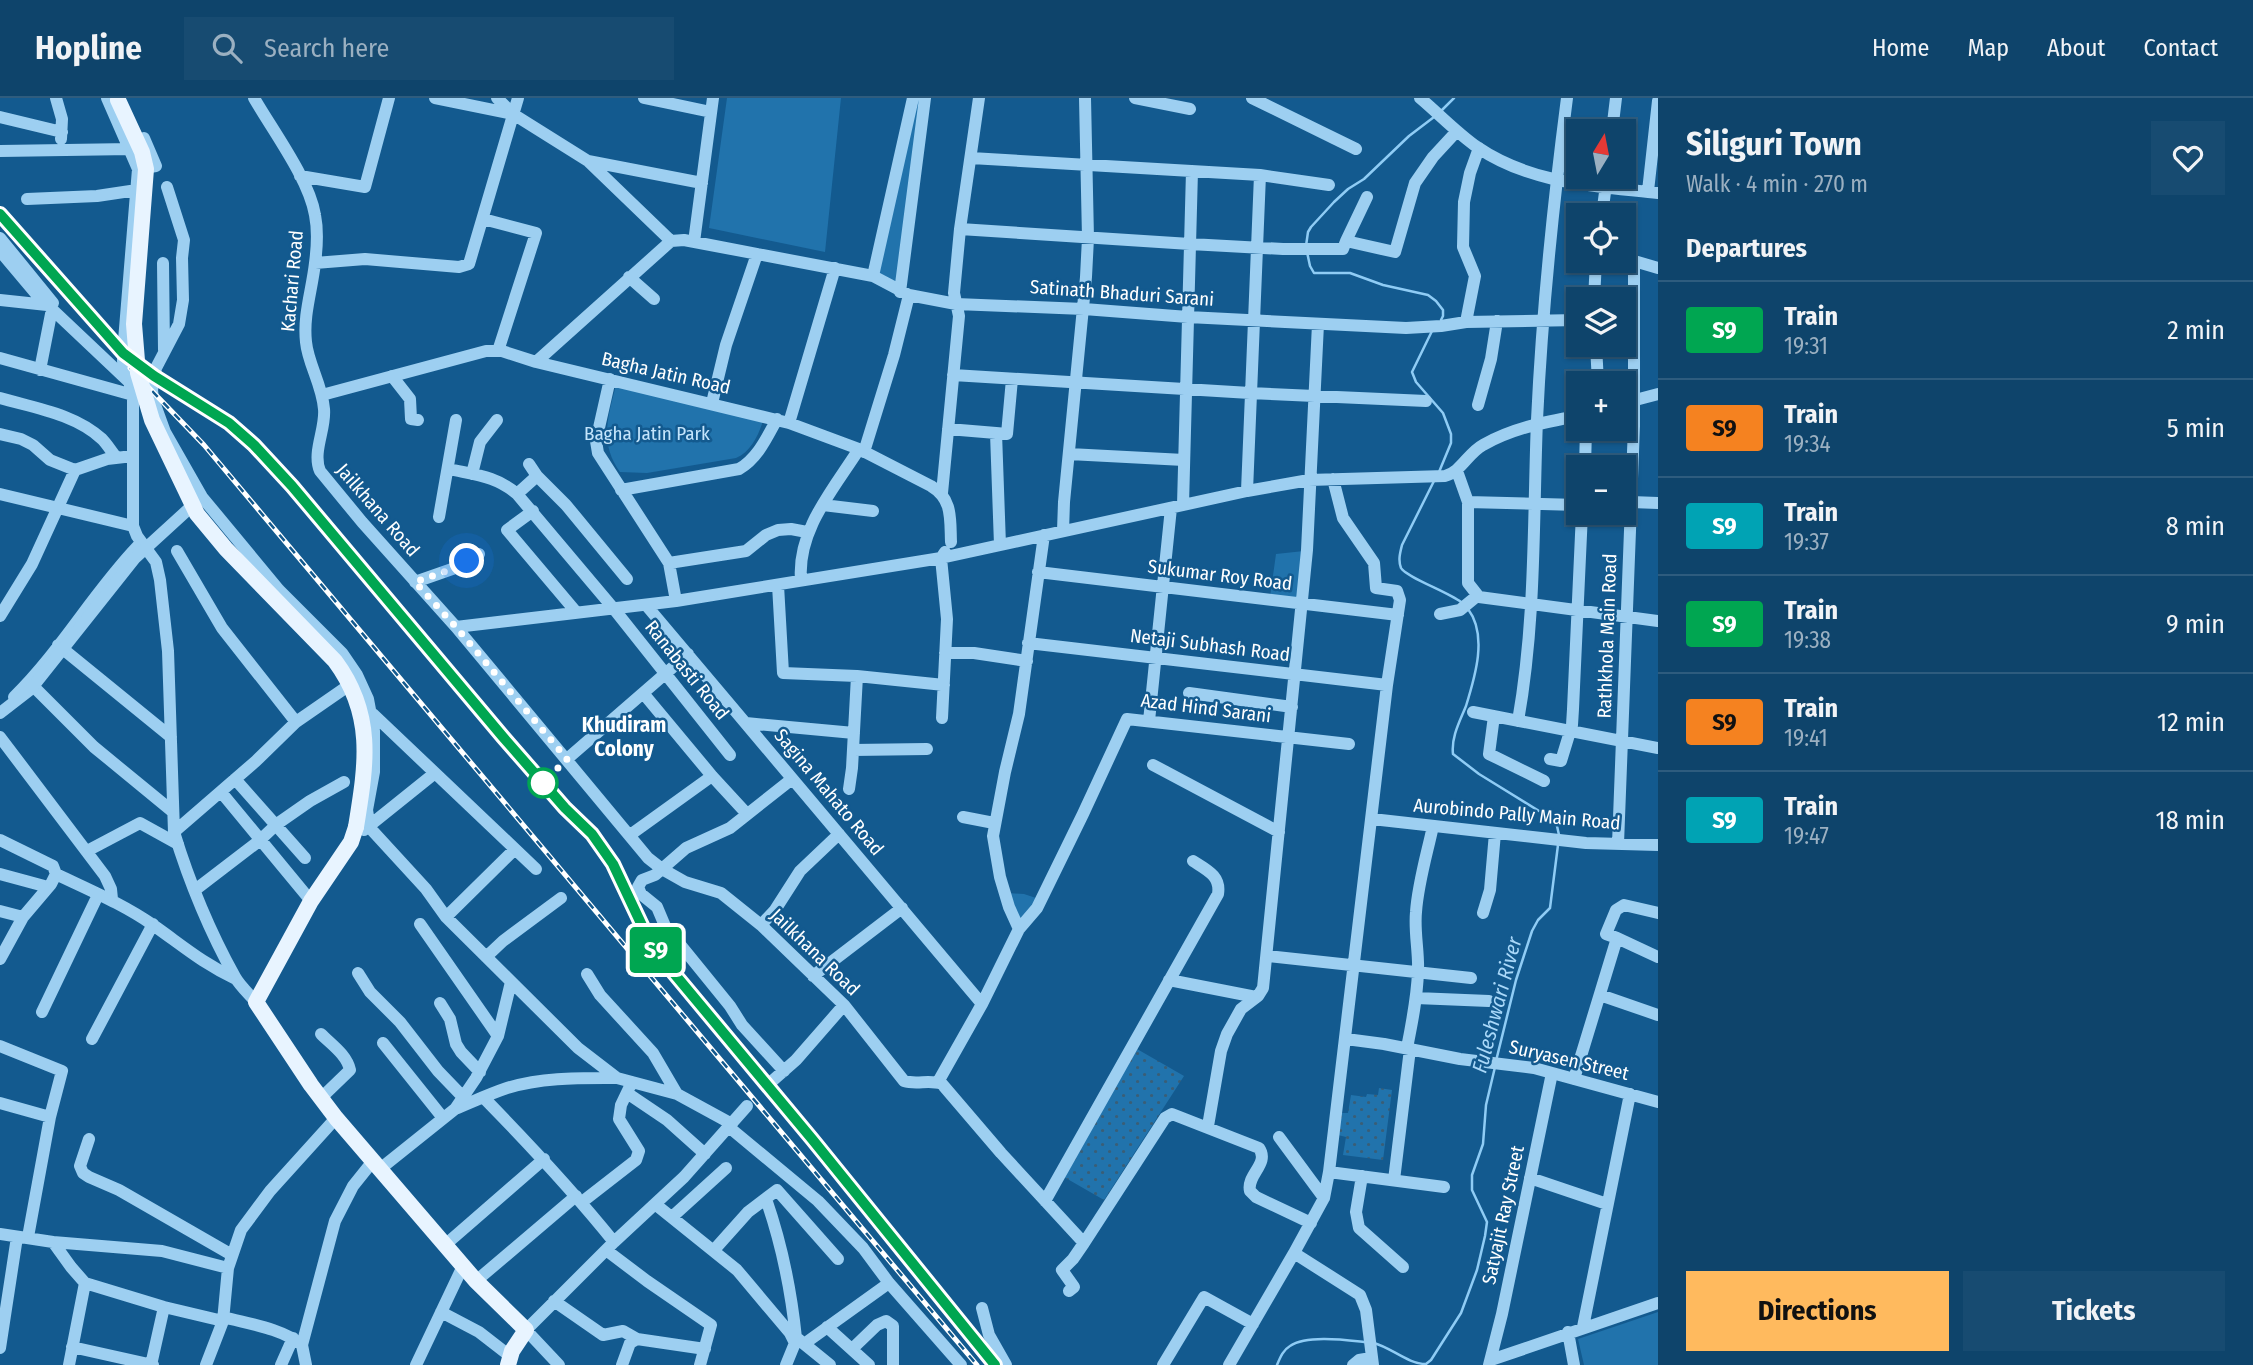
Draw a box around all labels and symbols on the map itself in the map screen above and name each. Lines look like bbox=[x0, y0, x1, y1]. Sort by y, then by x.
north arrow bbox=[1566, 119, 1636, 189]
street label: Kachari Road bbox=[276, 229, 308, 333]
street label: Satinath Bhaduri Sarani bbox=[1029, 275, 1215, 311]
street label: Bagha Jatin Road bbox=[599, 347, 733, 399]
park label: Bagha Jatin Park bbox=[584, 422, 710, 445]
street label: Jailkhana Road bbox=[331, 459, 425, 561]
your location bbox=[449, 543, 484, 578]
street label: Rathkhola Main Road bbox=[1593, 553, 1621, 719]
street label: Sukumar Roy Road bbox=[1146, 555, 1294, 595]
street label: Ranabasti Road bbox=[640, 616, 734, 724]
street label: Netaji Subhash Road bbox=[1129, 624, 1291, 666]
street label: Azad Hind Sarani bbox=[1140, 689, 1272, 727]
district label: Khudiram Colony bbox=[582, 712, 666, 762]
street label: Sagina Mahato Road bbox=[769, 724, 889, 860]
unlabelled marker bbox=[528, 768, 558, 798]
street label: Aurobindo Pally Main Road bbox=[1412, 793, 1622, 835]
street label: Jailkhana Road bbox=[765, 904, 865, 1000]
line badge: S9 bbox=[624, 927, 688, 973]
water label: Fuleshwari River bbox=[1466, 934, 1528, 1076]
street label: Suryasen Street bbox=[1507, 1035, 1632, 1085]
street label: Satyajit Ray Street bbox=[1477, 1143, 1529, 1287]

